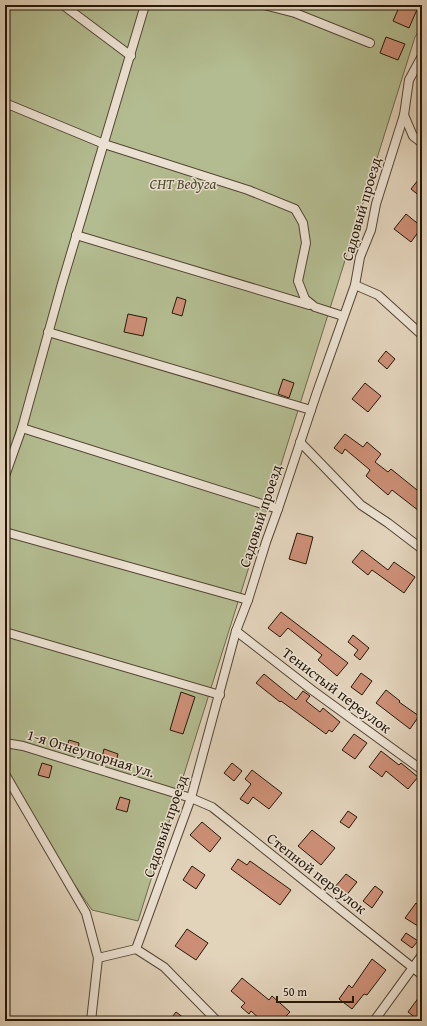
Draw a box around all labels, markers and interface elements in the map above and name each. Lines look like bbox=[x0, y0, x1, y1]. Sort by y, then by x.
street label: Садовый проезд bbox=[336, 155, 386, 263]
park label: СНТ Ведуга bbox=[150, 173, 217, 194]
street label: Садовый проезд bbox=[233, 462, 287, 570]
street label: Тенистый переулок bbox=[278, 642, 396, 738]
street label: 1-я Огнеупорная ул. bbox=[25, 724, 157, 782]
street label: Садовый проезд bbox=[138, 772, 192, 880]
street label: Степной переулок bbox=[263, 827, 371, 919]
scale bar bbox=[277, 978, 353, 1004]
text: 50 m bbox=[283, 983, 307, 1000]

